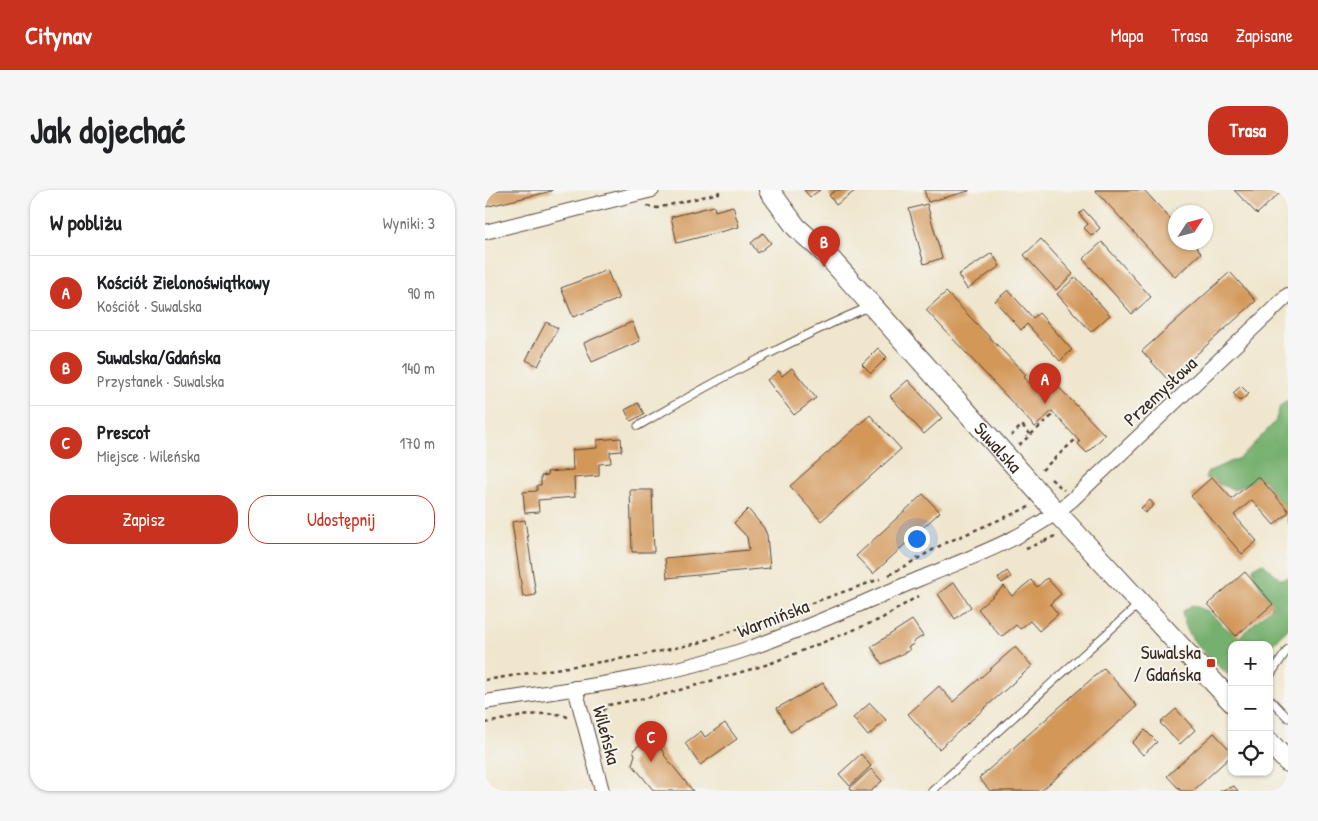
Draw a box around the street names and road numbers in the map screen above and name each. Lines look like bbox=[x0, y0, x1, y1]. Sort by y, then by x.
street label: Przemysłowa bbox=[1118, 350, 1203, 432]
street label: Suwalska bbox=[968, 416, 1028, 479]
street label: Warmińska bbox=[733, 592, 813, 644]
street label: Wileńska bbox=[587, 703, 627, 768]

